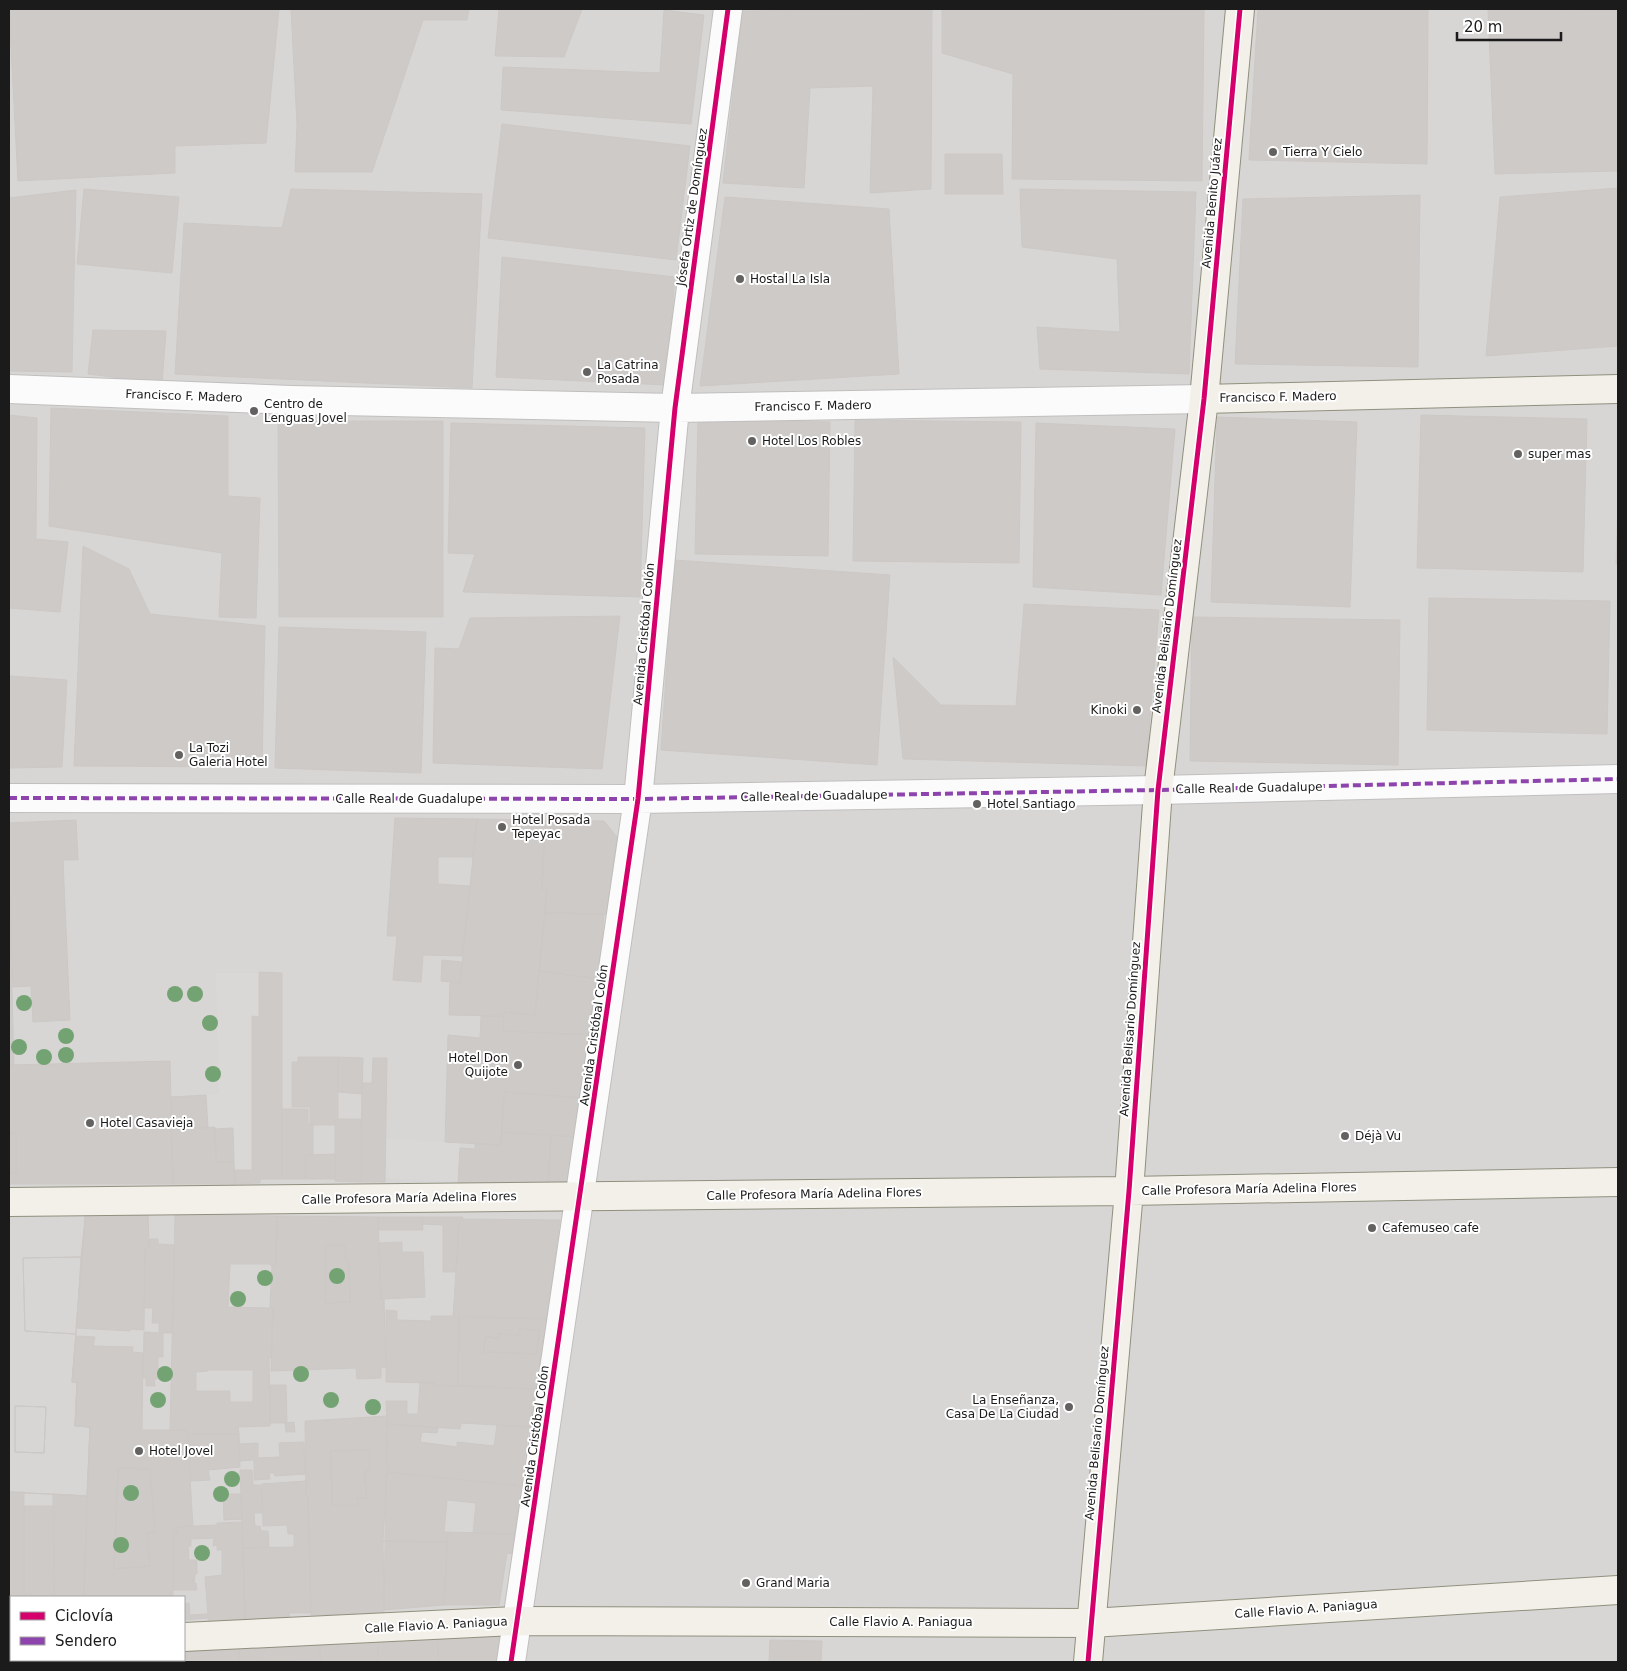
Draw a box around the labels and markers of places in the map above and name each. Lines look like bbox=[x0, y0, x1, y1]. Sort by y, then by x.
place label: Tierra Y Cielo bbox=[1282, 145, 1362, 159]
marker: Tierra Y Cielo bbox=[1267, 146, 1279, 158]
place label: Hostal La Isla bbox=[750, 272, 830, 286]
marker: Hostal La Isla bbox=[734, 273, 746, 285]
place label: La Catrina Posada bbox=[597, 358, 659, 386]
marker: La Catrina Posada bbox=[581, 366, 593, 378]
place label: Centro de Lenguas Jovel bbox=[264, 397, 347, 425]
marker: Centro de Lenguas Jovel bbox=[248, 405, 260, 417]
place label: Hotel Los Robles bbox=[762, 434, 861, 448]
marker: Hotel Los Robles bbox=[746, 435, 758, 447]
place label: super mas bbox=[1528, 447, 1591, 461]
marker: super mas bbox=[1512, 448, 1524, 460]
place label: Kinoki bbox=[1091, 703, 1127, 717]
marker: Kinoki bbox=[1131, 704, 1143, 716]
place label: La Tozi Galeria Hotel bbox=[189, 741, 268, 769]
marker: La Tozi Galeria Hotel bbox=[173, 749, 185, 761]
place label: Hotel Santiago bbox=[987, 797, 1076, 811]
marker: Hotel Santiago bbox=[971, 798, 983, 810]
place label: Hotel Posada Tepeyac bbox=[511, 813, 590, 841]
marker: Hotel Posada Tepeyac bbox=[496, 821, 508, 833]
place label: Hotel Don Quijote bbox=[448, 1051, 508, 1079]
marker: Hotel Don Quijote bbox=[512, 1059, 524, 1071]
place label: Hotel Casavieja bbox=[100, 1116, 193, 1130]
marker: Hotel Casavieja bbox=[84, 1117, 96, 1129]
place label: Déjà Vu bbox=[1355, 1129, 1401, 1143]
marker: Déjà Vu bbox=[1339, 1130, 1351, 1142]
place label: Cafemuseo cafe bbox=[1382, 1221, 1479, 1235]
marker: Cafemuseo cafe bbox=[1366, 1222, 1378, 1234]
place label: La Enseñanza, Casa De La Ciudad bbox=[946, 1393, 1059, 1421]
marker: La Enseñanza, Casa De La Ciudad bbox=[1063, 1401, 1075, 1413]
place label: Hotel Jovel bbox=[149, 1444, 213, 1458]
marker: Hotel Jovel bbox=[133, 1445, 145, 1457]
place label: Grand Maria bbox=[756, 1576, 830, 1590]
marker: Grand Maria bbox=[740, 1577, 752, 1589]

